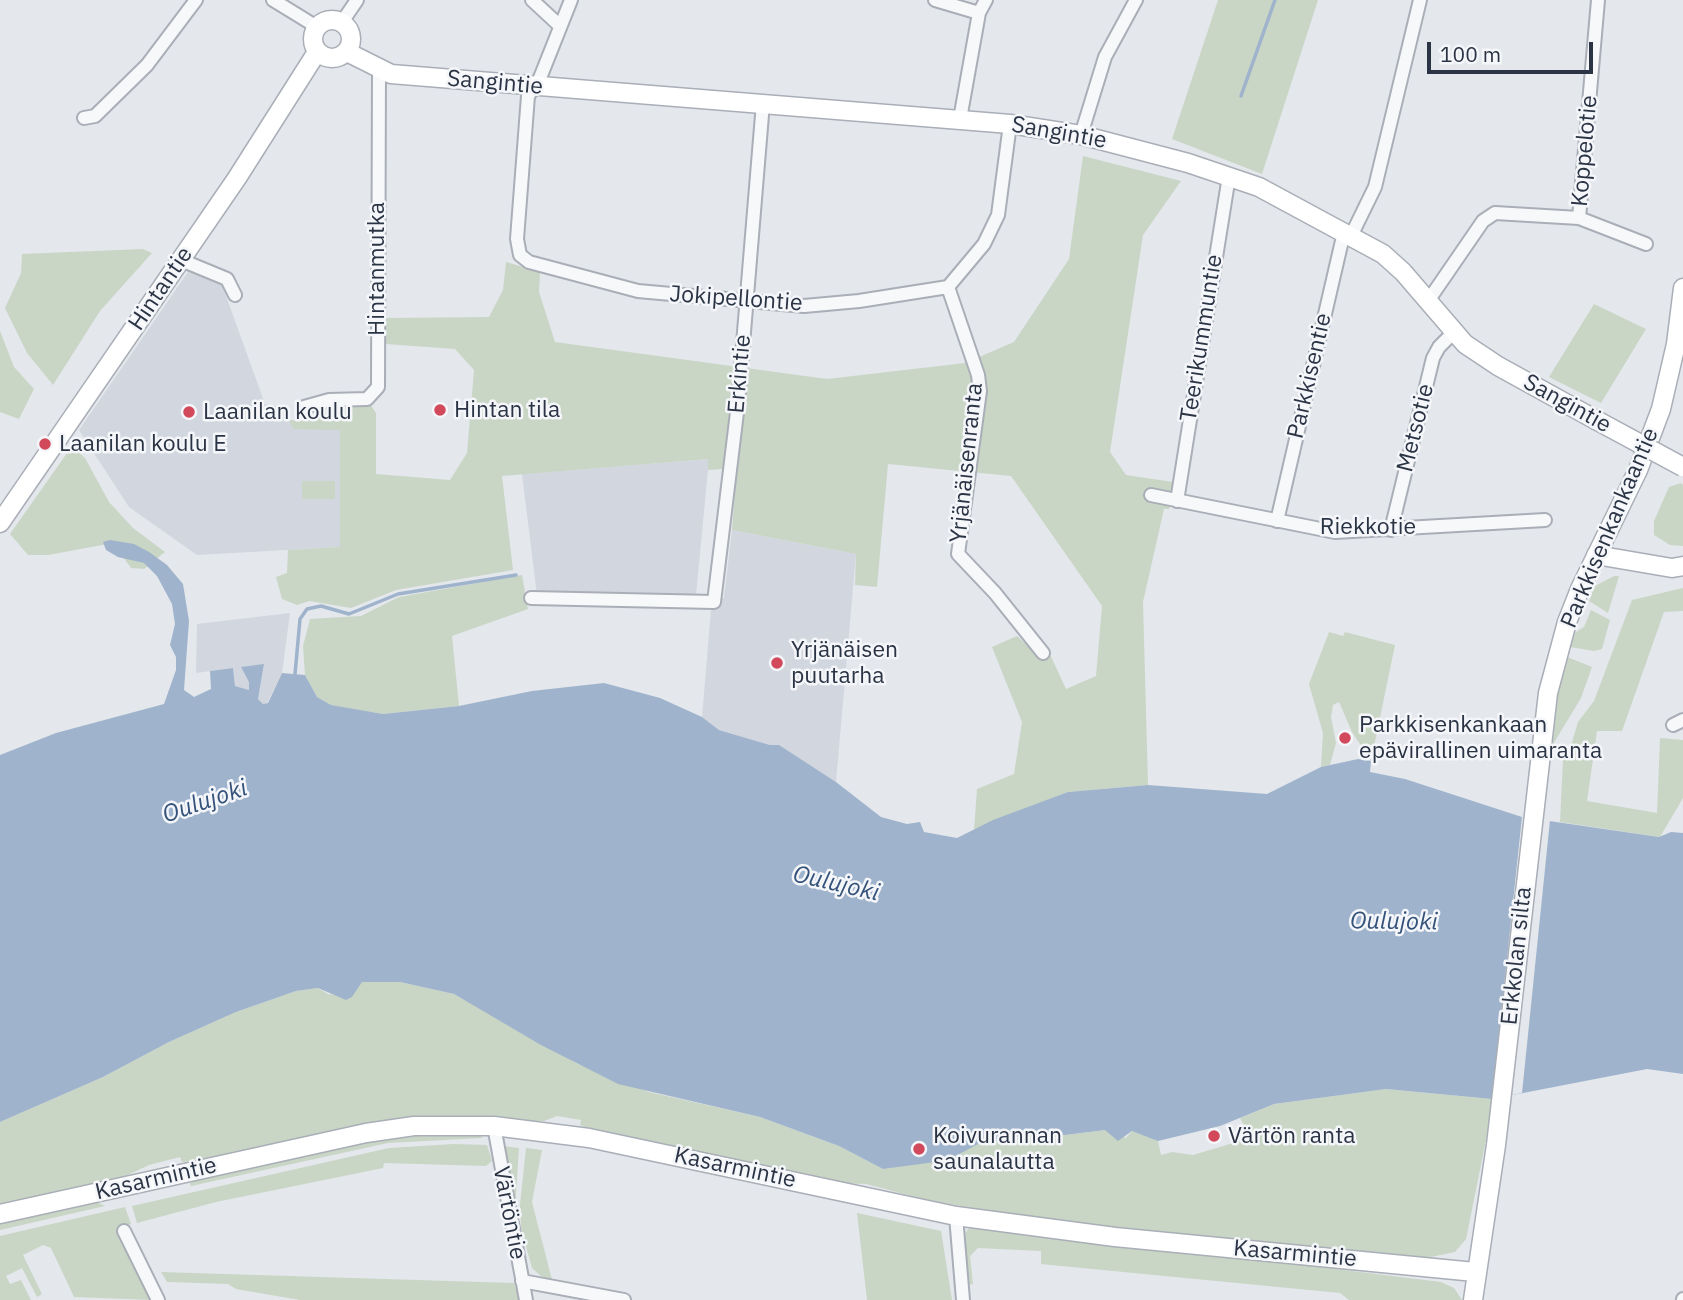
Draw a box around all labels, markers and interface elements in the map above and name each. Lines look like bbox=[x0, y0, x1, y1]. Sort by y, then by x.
scale bar bbox=[1431, 28, 1597, 72]
text: 100 m bbox=[1440, 40, 1501, 68]
street label: Sangintie bbox=[446, 65, 544, 101]
street label: Koppelotie bbox=[1566, 94, 1604, 208]
street label: Sangintie bbox=[1009, 111, 1109, 155]
street label: Hintanmutka bbox=[363, 202, 391, 336]
street label: Hintantie bbox=[123, 242, 199, 336]
street label: Teerikummuntie bbox=[1175, 252, 1229, 424]
street label: Jokipellontie bbox=[669, 281, 803, 317]
street label: Parkkisentie bbox=[1282, 311, 1338, 441]
street label: Erkintie bbox=[723, 333, 757, 415]
street label: Sangintie bbox=[1518, 369, 1616, 439]
street label: Yrjänäisenranta bbox=[945, 381, 989, 545]
street label: Metsotie bbox=[1392, 381, 1440, 475]
place label: Hintan tila bbox=[454, 396, 560, 424]
place label: Laanilan koulu bbox=[203, 398, 352, 426]
marker: Hintan tila bbox=[432, 402, 448, 418]
marker: Laanilan koulu bbox=[181, 404, 197, 420]
street label: Parkkisenkankaantie bbox=[1555, 424, 1665, 632]
place label: Laanilan koulu E bbox=[59, 430, 227, 458]
marker: Laanilan koulu E bbox=[37, 436, 53, 452]
street label: Riekkotie bbox=[1320, 513, 1416, 541]
place label: Yrjänäisen puutarha bbox=[791, 636, 898, 690]
marker: Yrjänäisen puutarha bbox=[769, 655, 785, 671]
place label: Parkkisenkankaan epävirallinen uimaranta bbox=[1359, 711, 1602, 765]
marker: Parkkisenkankaan epävirallinen uimaranta bbox=[1337, 730, 1353, 746]
water label: Oulujoki bbox=[159, 774, 251, 830]
water label: Oulujoki bbox=[790, 860, 882, 908]
street label: Erkkolan silta bbox=[1496, 885, 1538, 1027]
water label: Oulujoki bbox=[1350, 907, 1438, 937]
place label: Koivurannan saunalautta bbox=[933, 1122, 1062, 1176]
place label: Värtön ranta bbox=[1228, 1122, 1356, 1150]
marker: Värtön ranta bbox=[1206, 1128, 1222, 1144]
marker: Koivurannan saunalautta bbox=[911, 1141, 927, 1157]
street label: Kasarmintie bbox=[672, 1142, 798, 1194]
street label: Kasarmintie bbox=[93, 1152, 219, 1206]
street label: Värtöntie bbox=[486, 1164, 532, 1262]
street label: Kasarmintie bbox=[1232, 1235, 1358, 1273]

